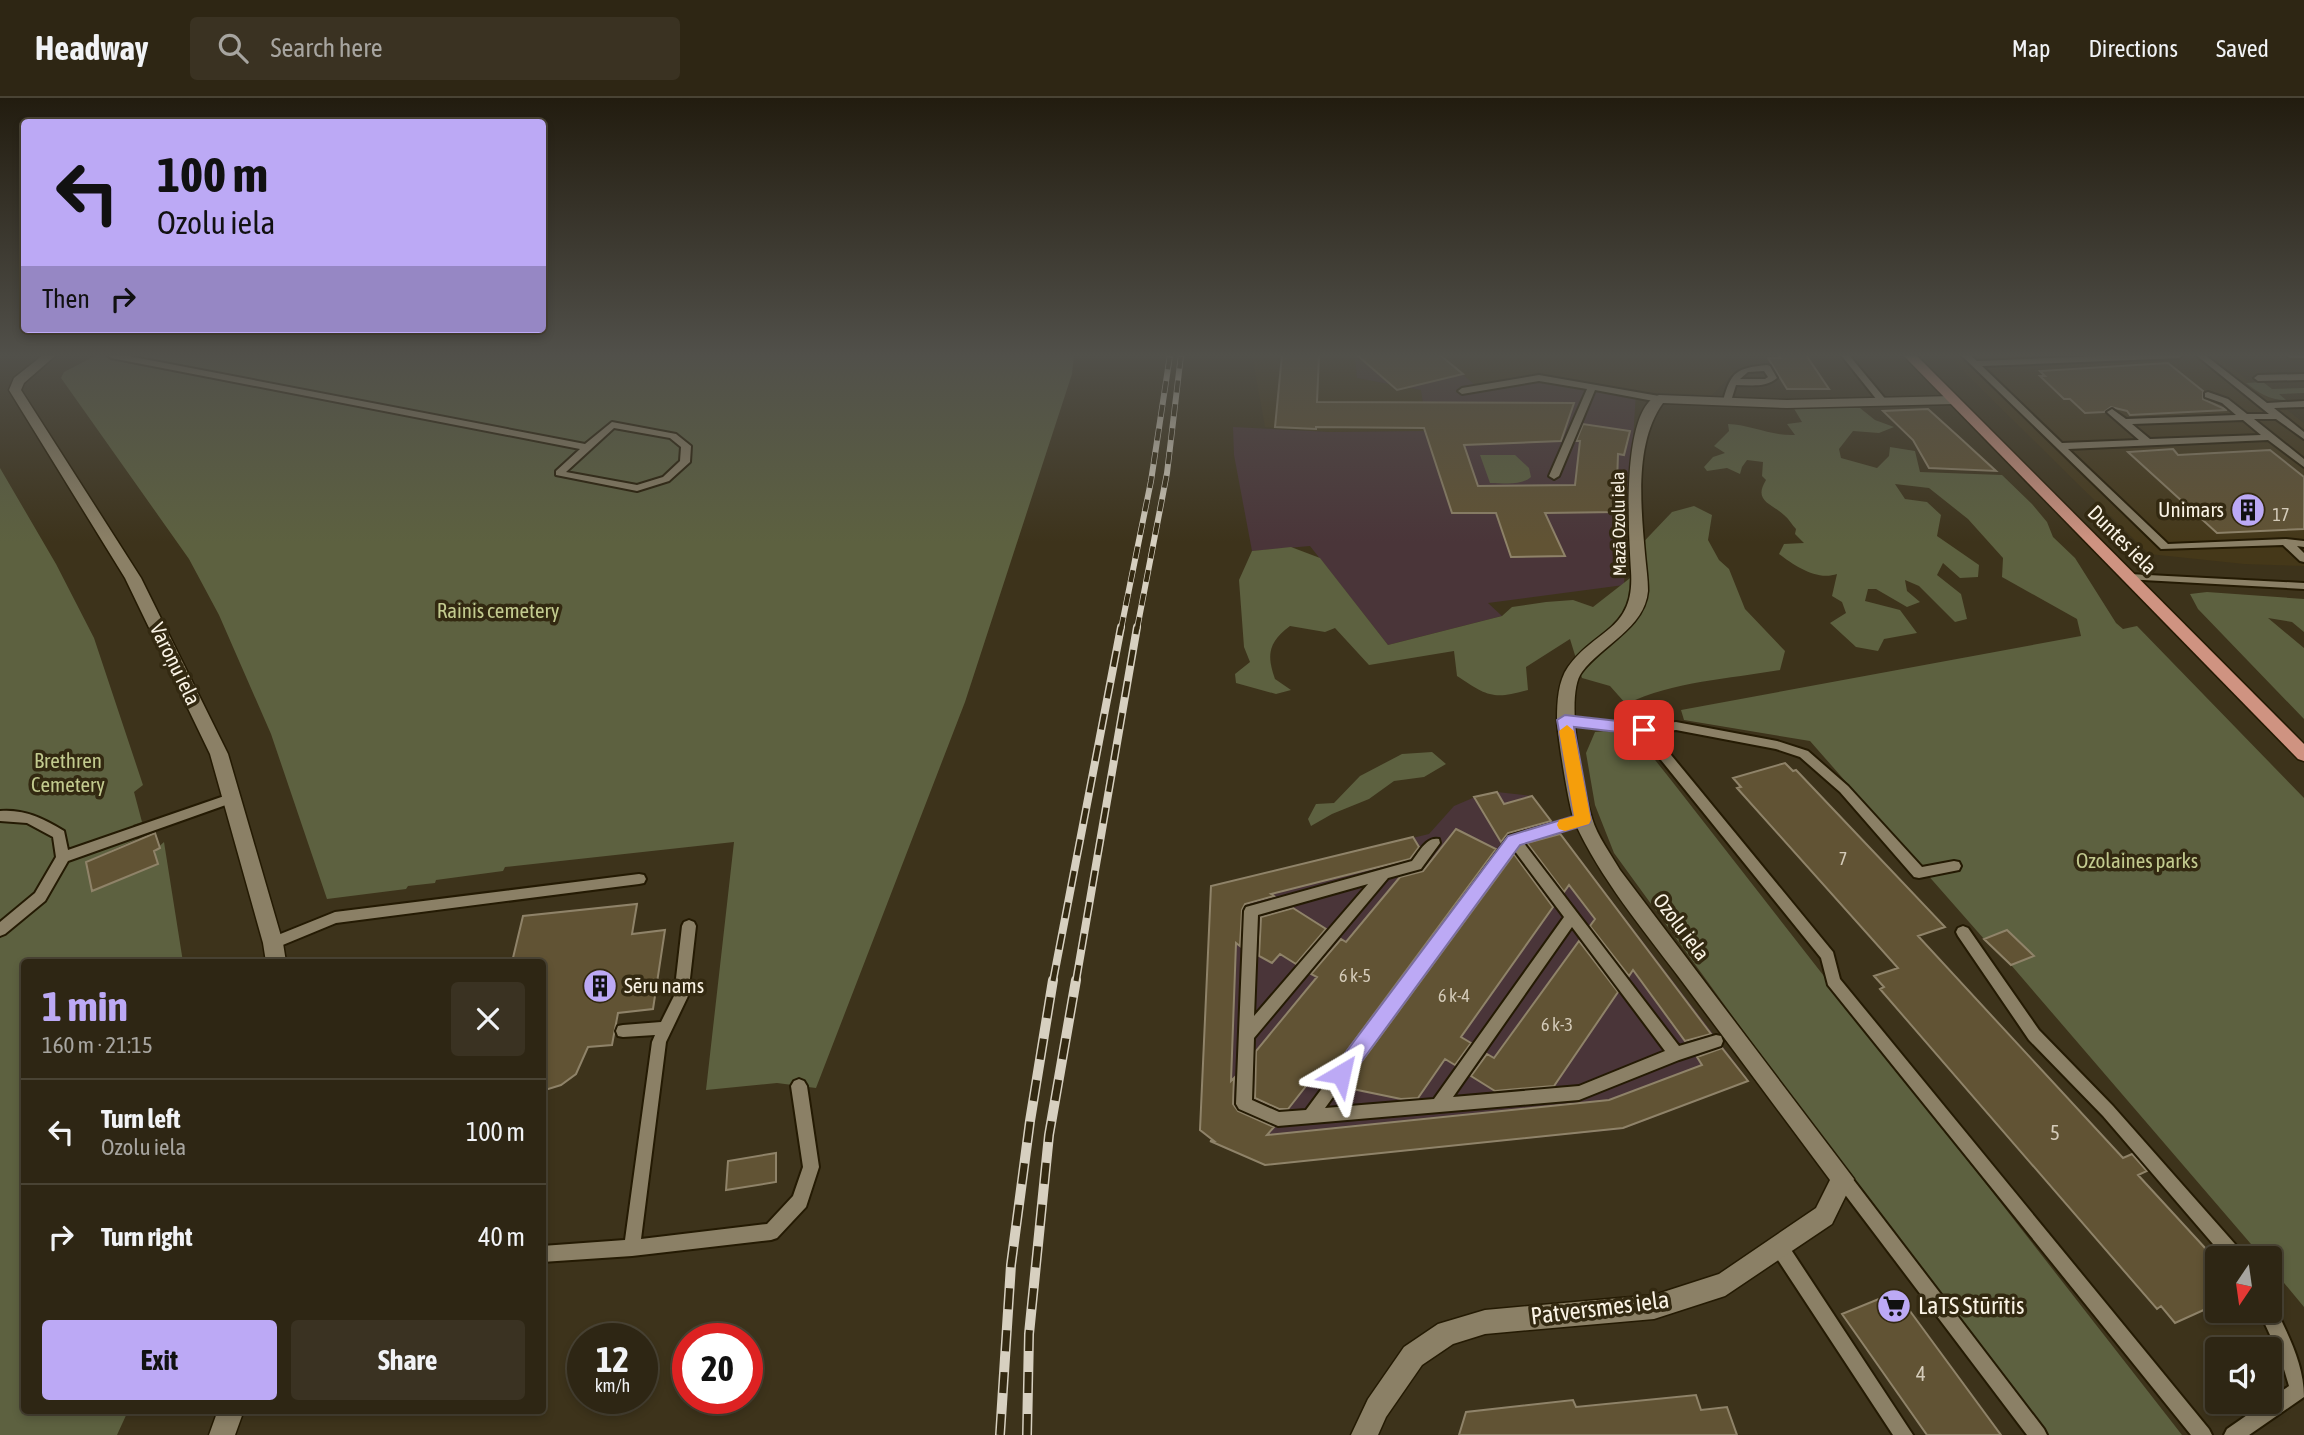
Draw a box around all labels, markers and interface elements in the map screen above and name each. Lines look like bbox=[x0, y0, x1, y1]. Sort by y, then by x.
search box bbox=[190, 17, 680, 80]
text: Headway bbox=[35, 29, 148, 67]
icon: search bbox=[214, 29, 252, 67]
text: Search here bbox=[270, 33, 383, 63]
text: Map bbox=[2012, 35, 2050, 62]
text: Directions bbox=[2088, 35, 2178, 62]
text: Saved bbox=[2216, 35, 2269, 62]
text: 100 m bbox=[157, 146, 268, 202]
icon: left bbox=[42, 147, 133, 238]
text: Ozolu iela bbox=[157, 204, 276, 241]
icon: right bbox=[104, 280, 142, 318]
text: Then bbox=[42, 284, 90, 314]
street label: Mazā Ozolu iela bbox=[1607, 472, 1630, 576]
building icon: Unimars bbox=[2229, 491, 2267, 529]
place label: Unimars bbox=[2158, 497, 2224, 521]
street label: Duntes iela bbox=[2083, 500, 2162, 579]
house number: 17 bbox=[2273, 504, 2289, 525]
park label: Rainis cemetery bbox=[437, 598, 560, 622]
street label: Varoņu iela bbox=[146, 619, 206, 709]
pin bbox=[1614, 700, 1674, 760]
icon: arrive bbox=[1625, 711, 1663, 749]
park label: Brethren Cemetery bbox=[31, 748, 105, 796]
house number: 7 bbox=[1839, 848, 1847, 869]
park label: Ozolaines parks bbox=[2076, 848, 2198, 872]
street label: Ozolu iela bbox=[1649, 888, 1715, 965]
house number: 6 k-5 bbox=[1339, 965, 1371, 986]
building icon: Sēru nams bbox=[581, 967, 619, 1005]
place label: Sēru nams bbox=[624, 973, 704, 997]
text: 1 min bbox=[42, 982, 128, 1030]
button: close bbox=[451, 982, 525, 1056]
house number: 6 k-4 bbox=[1438, 985, 1470, 1006]
house number: 6 k-3 bbox=[1541, 1014, 1573, 1035]
text: 160 m · 21:15 bbox=[42, 1032, 153, 1058]
position arrow bbox=[1304, 1037, 1378, 1111]
text: Turn left bbox=[101, 1104, 181, 1134]
icon: left bbox=[42, 1113, 80, 1151]
text: 100 m bbox=[466, 1117, 525, 1147]
house number: 5 bbox=[2050, 1120, 2060, 1144]
text: Ozolu iela bbox=[101, 1134, 186, 1160]
icon: right bbox=[42, 1218, 80, 1256]
text: Turn right bbox=[101, 1222, 192, 1252]
text: 40 m bbox=[478, 1222, 525, 1252]
north arrow bbox=[2205, 1246, 2282, 1323]
map controls bbox=[2205, 1246, 2282, 1414]
street label: Patversmes iela bbox=[1529, 1286, 1671, 1329]
supermarket icon: LaTS Stūrītis bbox=[1875, 1287, 1913, 1325]
place label: LaTS Stūrītis bbox=[1918, 1292, 2024, 1319]
button: Exit bbox=[42, 1320, 277, 1400]
button: Share bbox=[291, 1320, 525, 1400]
speed limit sign: 20 bbox=[672, 1323, 763, 1414]
button: sound bbox=[2205, 1337, 2282, 1414]
text: 12 bbox=[596, 1339, 629, 1379]
house number: 4 bbox=[1916, 1361, 1926, 1385]
text: km/h bbox=[595, 1375, 630, 1396]

